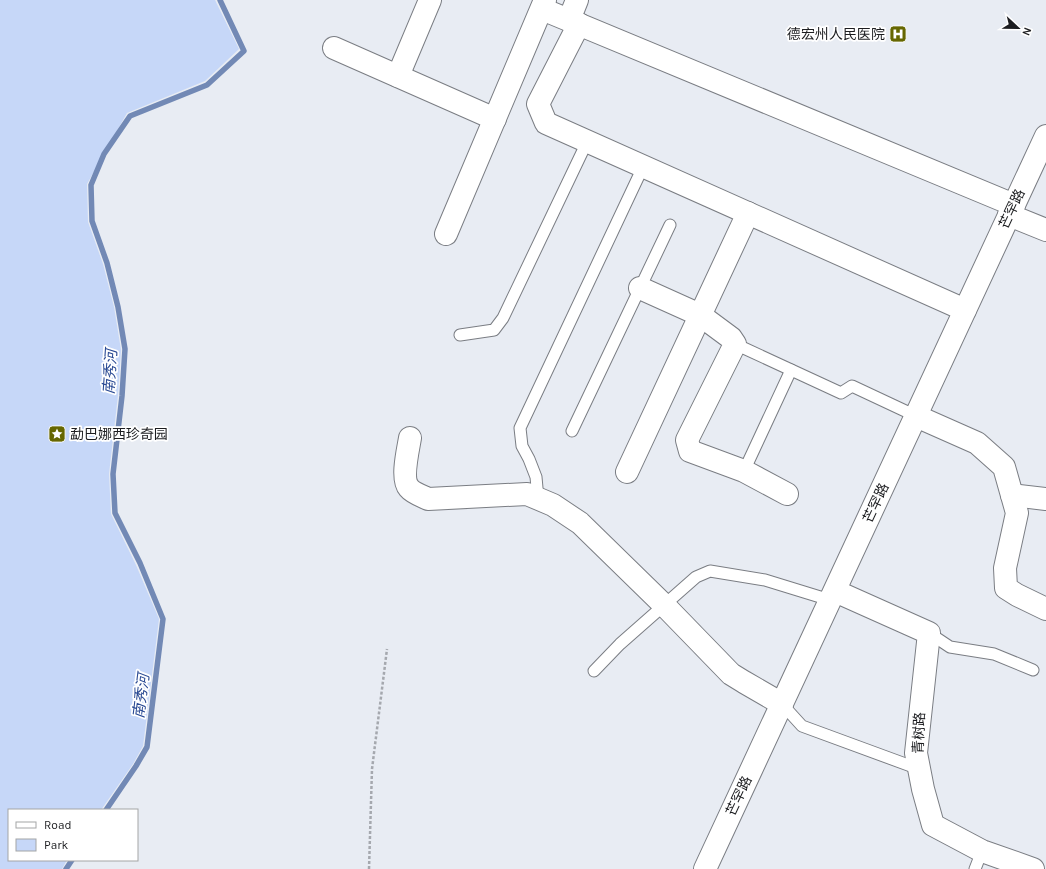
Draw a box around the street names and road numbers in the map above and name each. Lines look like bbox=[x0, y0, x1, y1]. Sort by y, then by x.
street label: 芒罕路 bbox=[995, 186, 1029, 232]
street label: 芒罕路 bbox=[859, 480, 893, 526]
street label: 青树路 bbox=[909, 712, 929, 754]
street label: 芒罕路 bbox=[722, 773, 756, 819]

